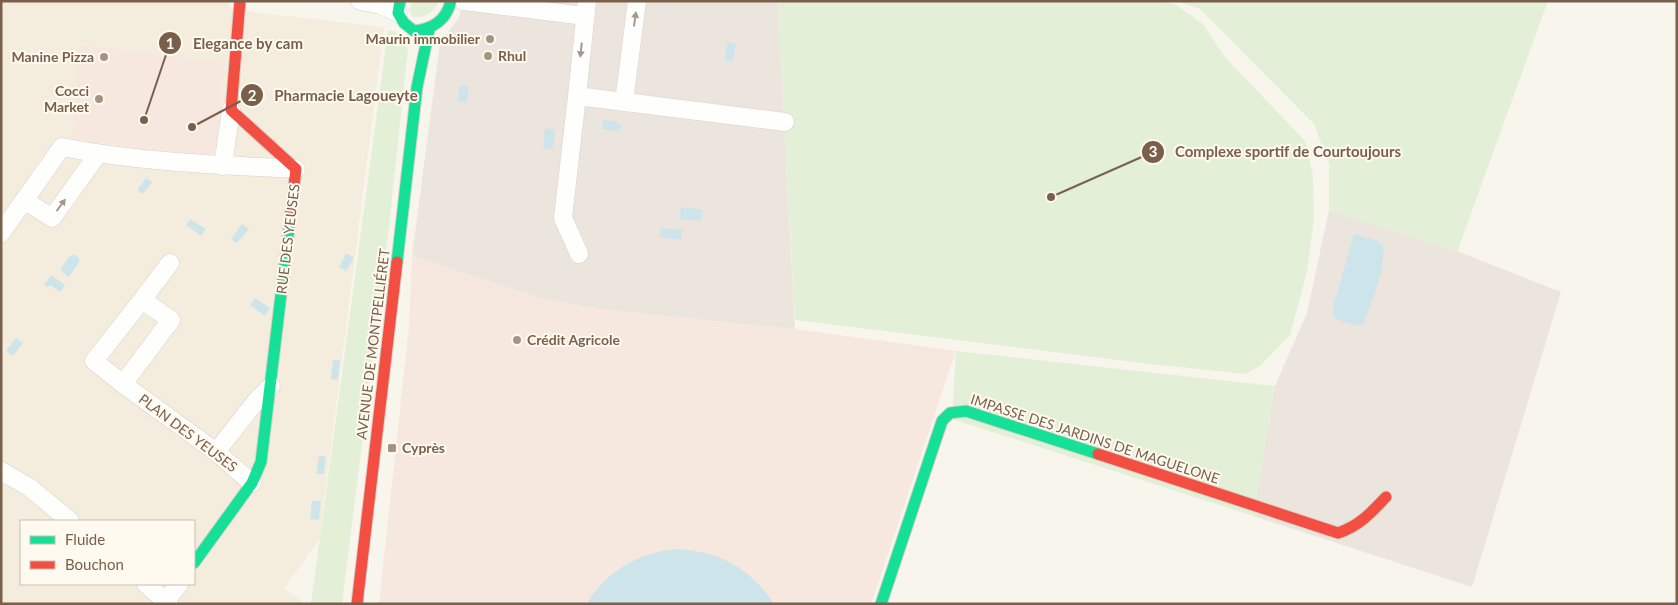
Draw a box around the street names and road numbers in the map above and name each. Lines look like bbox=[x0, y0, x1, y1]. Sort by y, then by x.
street label: RUE DES YEUSES bbox=[272, 183, 303, 295]
street label: AVENUE DE MONTPELLIÉRET bbox=[352, 247, 393, 440]
street label: PLAN DES YEUSES bbox=[136, 390, 241, 475]
street label: IMPASSE DES JARDINS DE MAGUELONE bbox=[969, 390, 1222, 487]

